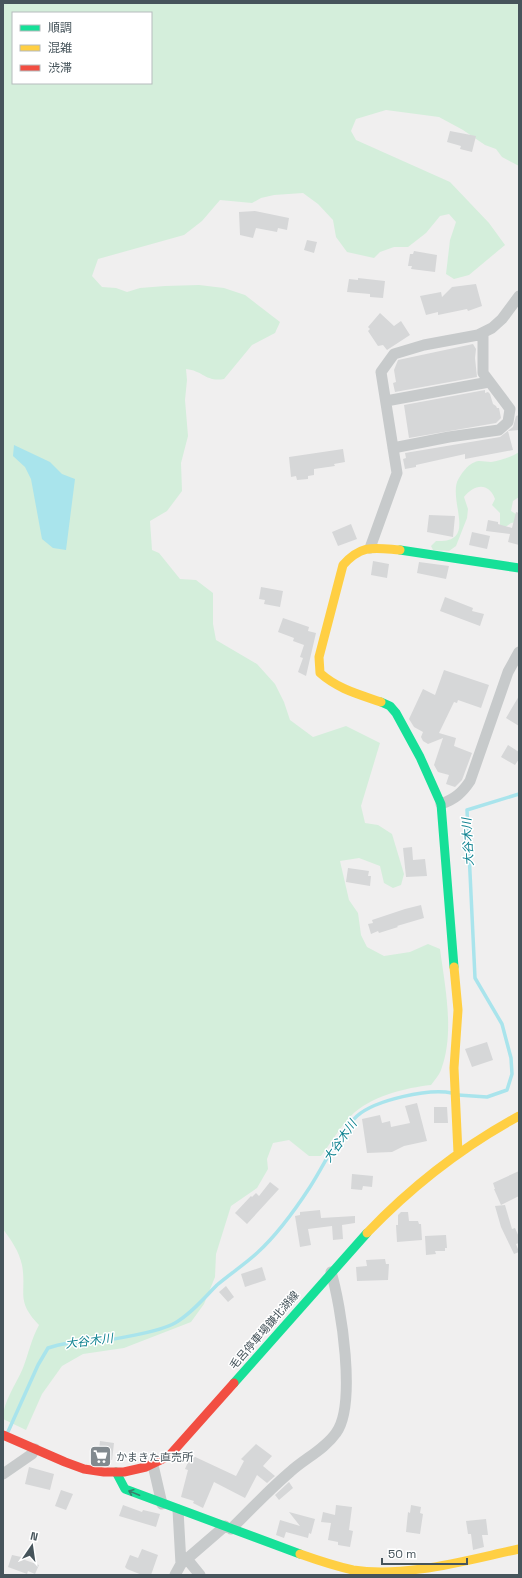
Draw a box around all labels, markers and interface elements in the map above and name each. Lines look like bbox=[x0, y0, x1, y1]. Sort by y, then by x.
legend bbox=[12, 12, 152, 84]
text: 順調 bbox=[48, 20, 72, 36]
text: 混雑 bbox=[48, 40, 72, 56]
text: 渋滞 bbox=[48, 60, 72, 76]
water label: 大谷木川 bbox=[459, 816, 477, 866]
water label: 大谷木川 bbox=[320, 1115, 361, 1165]
street label: 毛呂停車場鎌北湖線 bbox=[226, 1288, 302, 1372]
water label: 大谷木川 bbox=[64, 1330, 116, 1352]
supermarket icon: かまきた直売所 bbox=[88, 1444, 114, 1470]
place label: かまきた直売所 bbox=[116, 1450, 194, 1464]
one-way arrow bbox=[129, 1489, 141, 1496]
north arrow bbox=[12, 1526, 52, 1566]
text: N bbox=[29, 1529, 39, 1544]
scale bar bbox=[382, 1540, 467, 1566]
text: 50 m bbox=[388, 1546, 416, 1562]

